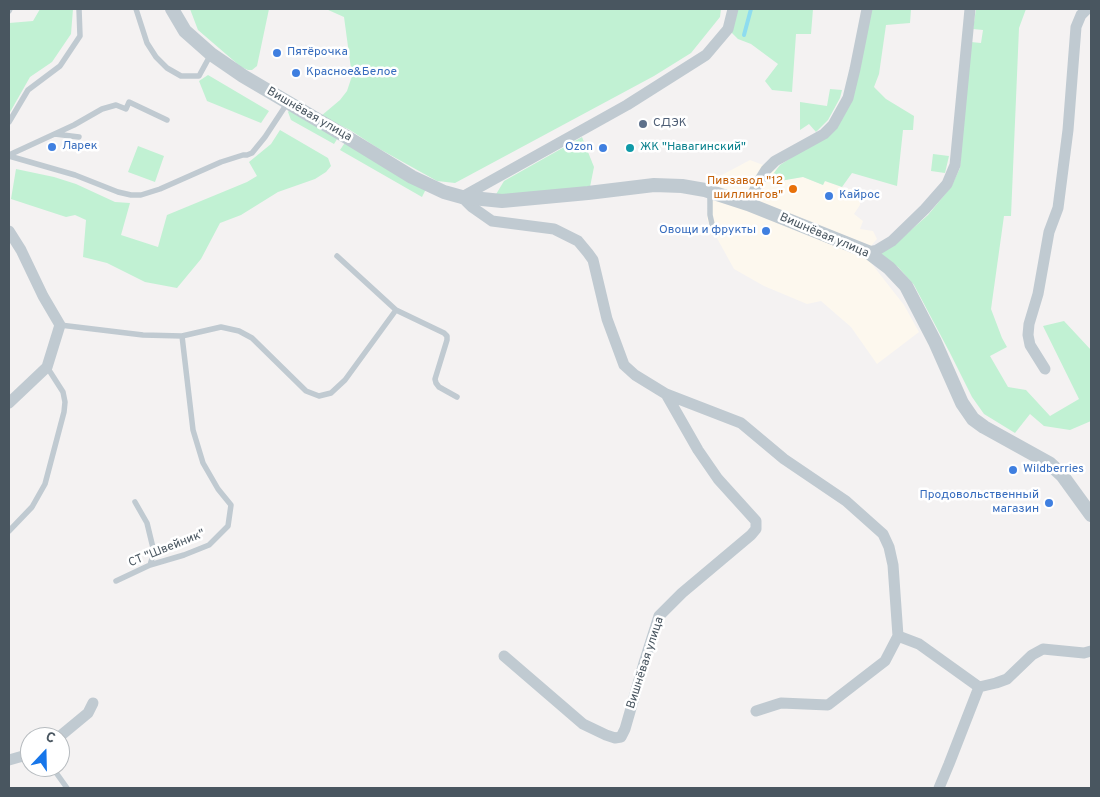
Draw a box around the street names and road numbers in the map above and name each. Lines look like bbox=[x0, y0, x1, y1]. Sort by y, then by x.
street label: Вишнёвая улица bbox=[264, 85, 354, 145]
street label: Вишнёвая улица bbox=[777, 211, 871, 261]
street label: СТ "Швейник" bbox=[127, 527, 207, 571]
street label: Вишнёвая улица bbox=[624, 615, 668, 711]

